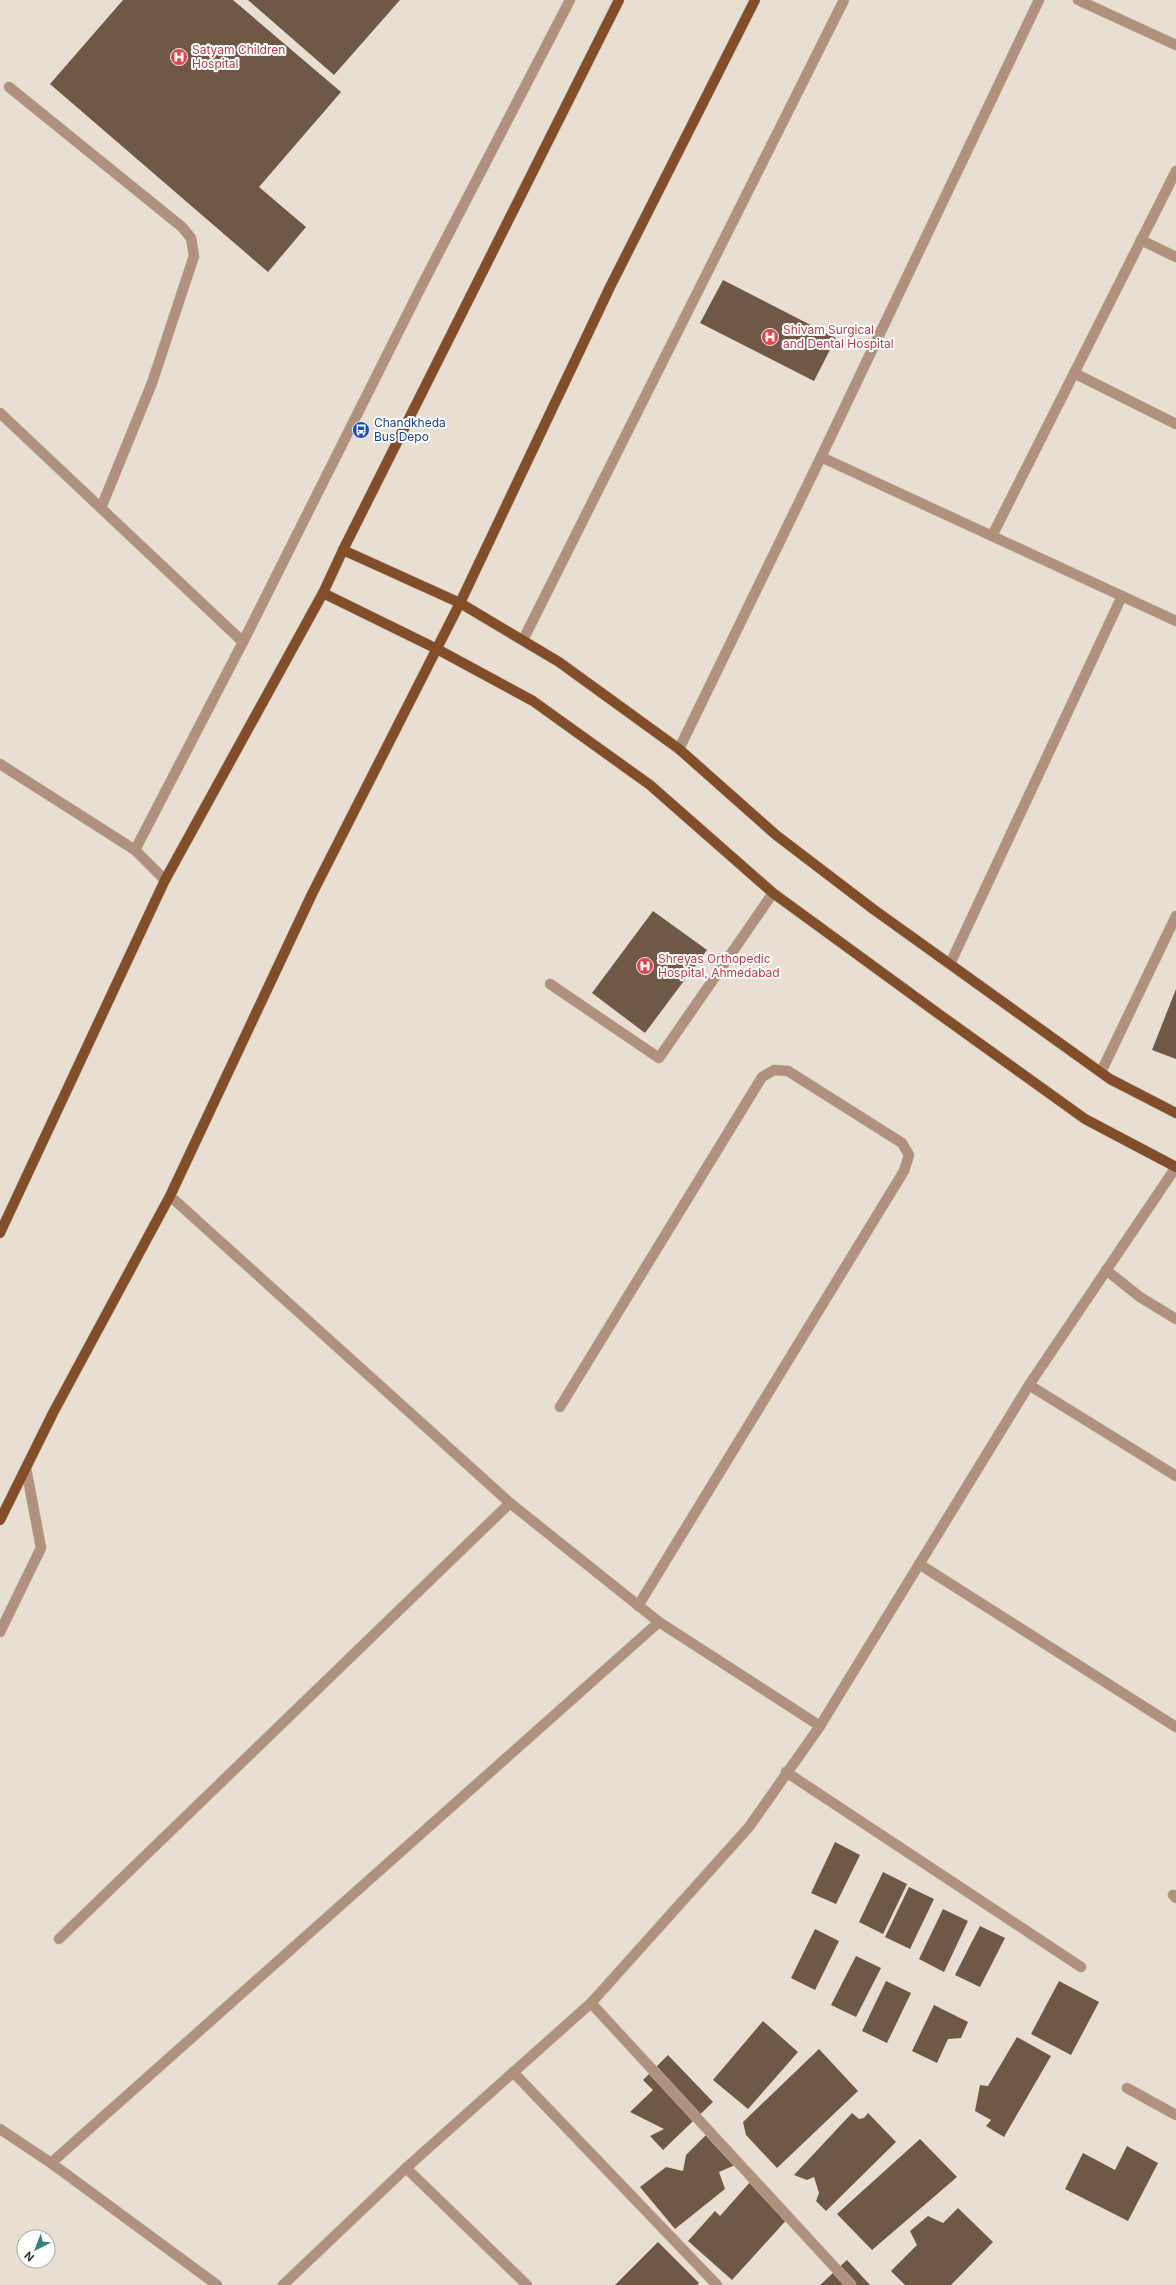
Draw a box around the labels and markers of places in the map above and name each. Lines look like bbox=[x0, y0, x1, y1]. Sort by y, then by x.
place label: Satyam Children Hospital bbox=[192, 42, 285, 71]
hospital icon: Satyam Children Hospital bbox=[169, 47, 189, 67]
place label: Shivam Surgical and Dental Hospital bbox=[783, 322, 894, 351]
hospital icon: Shivam Surgical and Dental Hospital bbox=[760, 327, 780, 347]
place label: Chandkheda Bus Depo bbox=[374, 415, 446, 444]
bus stop icon: Chandkheda Bus Depo bbox=[351, 420, 371, 440]
place label: Shreyas Orthopedic Hospital, Ahmedabad bbox=[658, 951, 780, 980]
hospital icon: Shreyas Orthopedic Hospital, Ahmedabad bbox=[635, 956, 655, 976]

